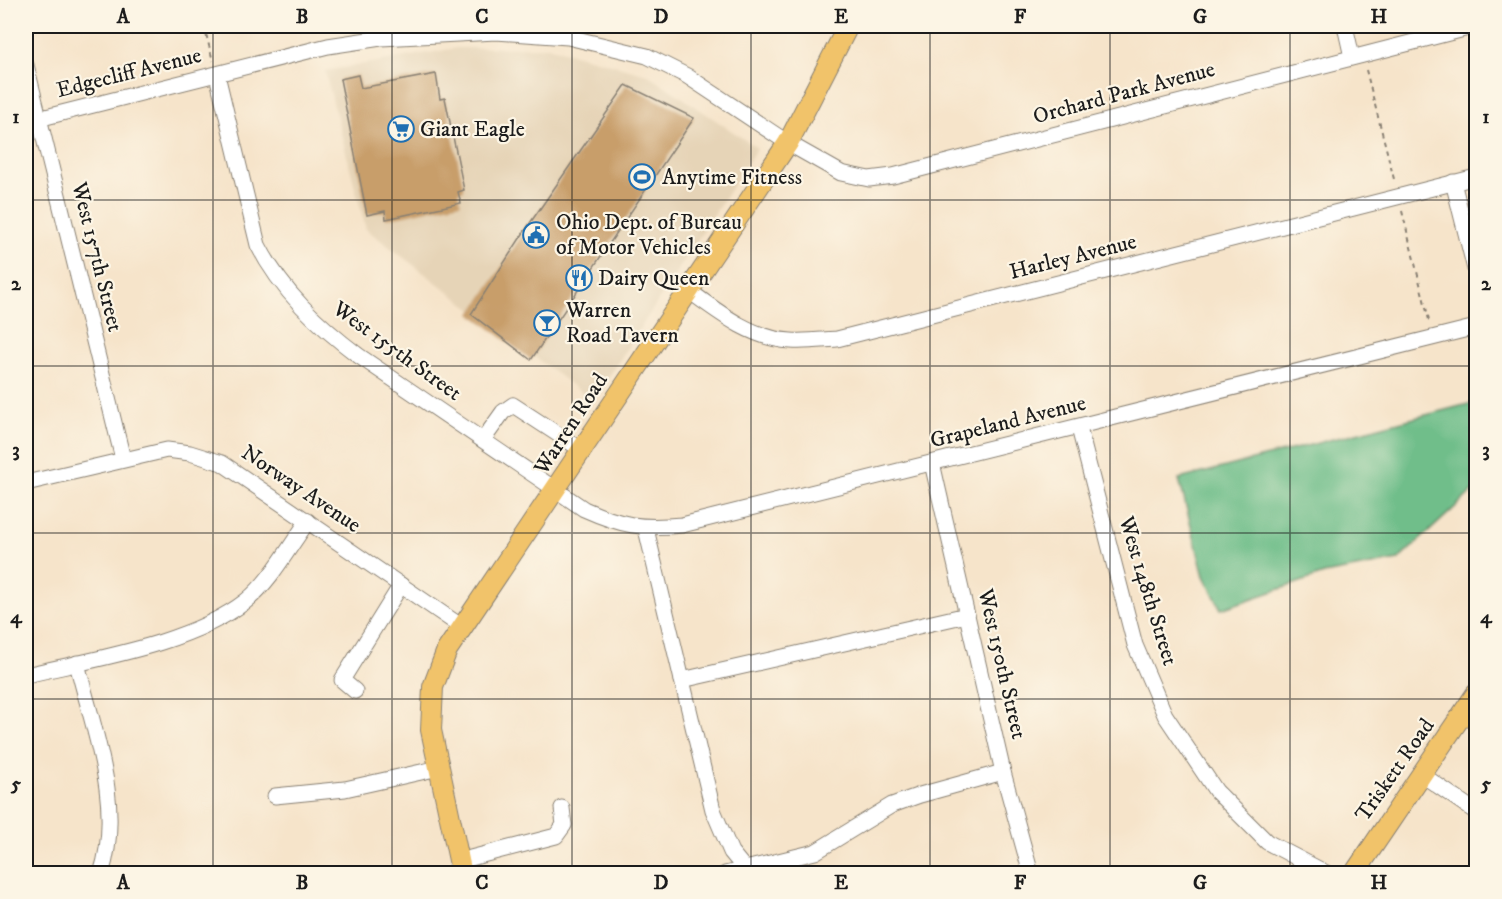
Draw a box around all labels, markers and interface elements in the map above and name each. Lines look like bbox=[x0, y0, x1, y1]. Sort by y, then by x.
text: A bbox=[116, 5, 131, 30]
text: B bbox=[296, 5, 308, 30]
text: C bbox=[475, 5, 489, 30]
text: D bbox=[654, 5, 669, 30]
text: E bbox=[834, 5, 848, 30]
text: F bbox=[1014, 5, 1027, 30]
text: G bbox=[1193, 5, 1207, 30]
text: H bbox=[1371, 5, 1388, 30]
street label: Edgecliff Avenue bbox=[54, 42, 204, 104]
street label: Orchard Park Avenue bbox=[1030, 56, 1218, 130]
text: 1 bbox=[12, 105, 20, 130]
text: 1 bbox=[1482, 105, 1490, 130]
supermarket icon: Giant Eagle bbox=[386, 114, 416, 144]
place label: Giant Eagle bbox=[420, 116, 525, 143]
sports icon: Anytime Fitness bbox=[627, 162, 657, 192]
place label: Anytime Fitness bbox=[662, 164, 802, 191]
street label: West 157th Street bbox=[65, 178, 129, 335]
place label: Ohio Dept. of Bureau of Motor Vehicles bbox=[556, 209, 742, 261]
public building icon: Ohio Dept. of Bureau of Motor Vehicles bbox=[521, 220, 551, 250]
street label: Harley Avenue bbox=[1007, 228, 1139, 286]
restaurant icon: Dairy Queen bbox=[564, 263, 594, 293]
place label: Dairy Queen bbox=[598, 265, 710, 292]
text: 2 bbox=[11, 272, 22, 297]
text: 2 bbox=[1481, 272, 1492, 297]
street label: West 155th Street bbox=[327, 295, 467, 407]
place label: Warren Road Tavern bbox=[565, 297, 679, 349]
bar icon: Warren Road Tavern bbox=[532, 308, 562, 338]
street label: Warren Road bbox=[528, 368, 614, 481]
street label: Grapeland Avenue bbox=[927, 390, 1089, 454]
text: 3 bbox=[12, 438, 20, 463]
text: 3 bbox=[1482, 438, 1490, 463]
street label: Norway Avenue bbox=[236, 439, 366, 539]
street label: West 148th Street bbox=[1112, 512, 1183, 669]
street label: West 150th Street bbox=[971, 585, 1032, 742]
text: 4 bbox=[10, 605, 23, 630]
text: 4 bbox=[1480, 605, 1493, 630]
street label: Triskett Road bbox=[1350, 713, 1440, 827]
text: 5 bbox=[10, 772, 21, 797]
text: 5 bbox=[1480, 772, 1491, 797]
text: A bbox=[116, 871, 131, 896]
text: B bbox=[296, 871, 308, 896]
text: C bbox=[475, 871, 489, 896]
text: D bbox=[654, 871, 669, 896]
text: E bbox=[834, 871, 848, 896]
text: F bbox=[1014, 871, 1027, 896]
text: G bbox=[1193, 871, 1207, 896]
text: H bbox=[1371, 871, 1388, 896]

